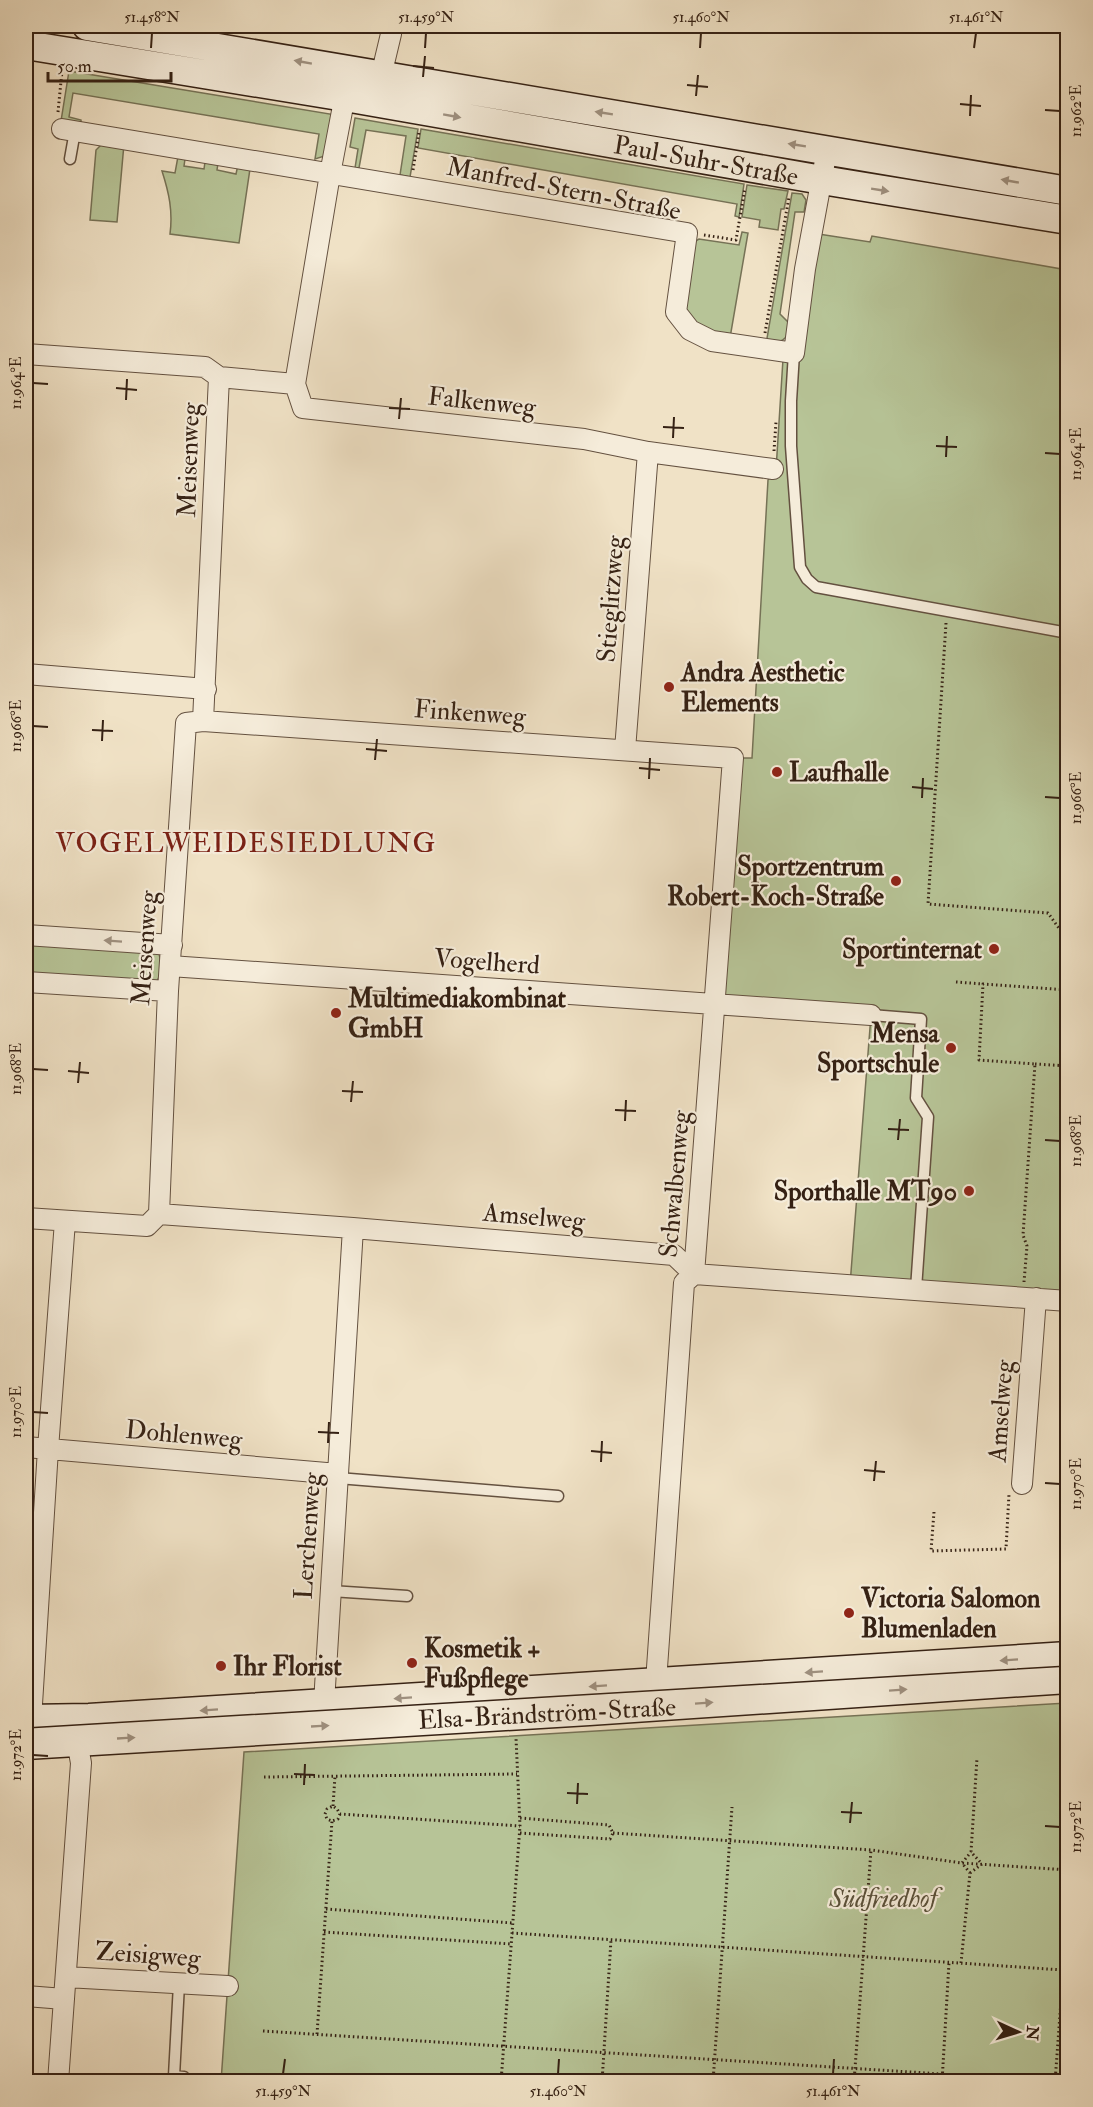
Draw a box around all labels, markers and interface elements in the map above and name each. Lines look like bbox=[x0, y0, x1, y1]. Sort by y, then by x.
text: 51.458°N bbox=[124, 8, 180, 27]
text: 51.459°N bbox=[398, 8, 455, 27]
text: 51.460°N bbox=[672, 8, 730, 27]
text: 51.461°N bbox=[949, 8, 1004, 27]
scale bar bbox=[48, 45, 171, 83]
text: 50 m bbox=[57, 55, 92, 78]
one-way arrow bbox=[293, 58, 312, 67]
text: 11.962°E bbox=[1067, 85, 1086, 137]
one-way arrow bbox=[595, 108, 614, 117]
one-way arrow bbox=[442, 111, 461, 120]
street label: Paul-Suhr-Straße bbox=[611, 129, 801, 193]
one-way arrow bbox=[787, 141, 806, 150]
street label: Manfred-Stern-Straße bbox=[444, 151, 684, 227]
one-way arrow bbox=[1000, 176, 1019, 185]
one-way arrow bbox=[870, 185, 889, 194]
text: 11.964°E bbox=[7, 356, 26, 410]
street label: Falkenweg bbox=[426, 380, 539, 424]
street label: Meisenweg bbox=[171, 401, 207, 518]
text: 11.964°E bbox=[1067, 427, 1086, 481]
street label: Stieglitzweg bbox=[591, 533, 631, 664]
place label: Andra Aesthetic Elements bbox=[680, 657, 845, 719]
marker: Andra Aesthetic Elements bbox=[662, 680, 676, 694]
street label: Finkenweg bbox=[413, 693, 528, 733]
text: 11.966°E bbox=[7, 700, 26, 752]
place label: Laufhalle bbox=[789, 757, 889, 789]
marker: Laufhalle bbox=[770, 765, 784, 779]
text: 11.966°E bbox=[1067, 772, 1086, 824]
district label: VOGELWEIDESIEDLUNG bbox=[55, 827, 437, 860]
place label: Sportzentrum Robert-Koch-Straße bbox=[667, 851, 885, 913]
marker: Sportzentrum Robert-Koch-Straße bbox=[889, 874, 903, 888]
street label: Meisenweg bbox=[125, 888, 165, 1006]
place label: Sportinternat bbox=[842, 934, 983, 967]
one-way arrow bbox=[104, 936, 123, 946]
street label: Vogelherd bbox=[433, 942, 541, 982]
marker: Sportinternat bbox=[987, 942, 1001, 956]
place label: Multimediakombinat GmbH bbox=[347, 983, 567, 1045]
marker: Multimediakombinat GmbH bbox=[329, 1006, 343, 1020]
place label: Mensa Sportschule bbox=[817, 1018, 940, 1081]
marker: Mensa Sportschule bbox=[944, 1041, 958, 1055]
text: 11.968°E bbox=[7, 1043, 26, 1095]
street label: Schwalbenweg bbox=[653, 1108, 697, 1259]
text: 11.968°E bbox=[1067, 1115, 1086, 1167]
place label: Sporthalle MT90 bbox=[774, 1176, 957, 1209]
marker: Sporthalle MT90 bbox=[962, 1184, 976, 1198]
street label: Amselweg bbox=[480, 1197, 588, 1238]
street label: Amselweg bbox=[981, 1358, 1021, 1464]
text: 11.970°E bbox=[7, 1386, 26, 1438]
street label: Dohlenweg bbox=[124, 1414, 245, 1456]
text: 11.970°E bbox=[1067, 1458, 1086, 1510]
street label: Lerchenweg bbox=[288, 1470, 328, 1600]
place label: Victoria Salomon Blumenladen bbox=[860, 1583, 1041, 1645]
marker: Victoria Salomon Blumenladen bbox=[842, 1606, 856, 1620]
place label: Kosmetik + Fußpflege bbox=[424, 1633, 540, 1696]
place label: Ihr Florist bbox=[233, 1651, 342, 1683]
one-way arrow bbox=[1000, 1655, 1019, 1664]
marker: Kosmetik + Fußpflege bbox=[405, 1656, 419, 1670]
marker: Ihr Florist bbox=[214, 1659, 228, 1673]
one-way arrow bbox=[805, 1667, 824, 1676]
one-way arrow bbox=[589, 1681, 608, 1690]
one-way arrow bbox=[889, 1686, 908, 1695]
street label: Elsa-Brändström-Straße bbox=[417, 1691, 677, 1737]
one-way arrow bbox=[394, 1693, 413, 1702]
one-way arrow bbox=[694, 1699, 713, 1708]
one-way arrow bbox=[199, 1706, 218, 1715]
one-way arrow bbox=[311, 1721, 330, 1731]
text: 11.972°E bbox=[7, 1729, 26, 1781]
one-way arrow bbox=[116, 1733, 135, 1743]
text: 11.972°E bbox=[1067, 1801, 1086, 1853]
park label: Südfriedhof bbox=[828, 1883, 943, 1915]
street label: Zeisigweg bbox=[94, 1935, 203, 1975]
north arrow bbox=[988, 2002, 1048, 2062]
text: N bbox=[1021, 2024, 1043, 2041]
text: 51.459°N bbox=[255, 2082, 312, 2101]
text: 51.460°N bbox=[529, 2082, 587, 2101]
text: 51.461°N bbox=[806, 2082, 861, 2101]

